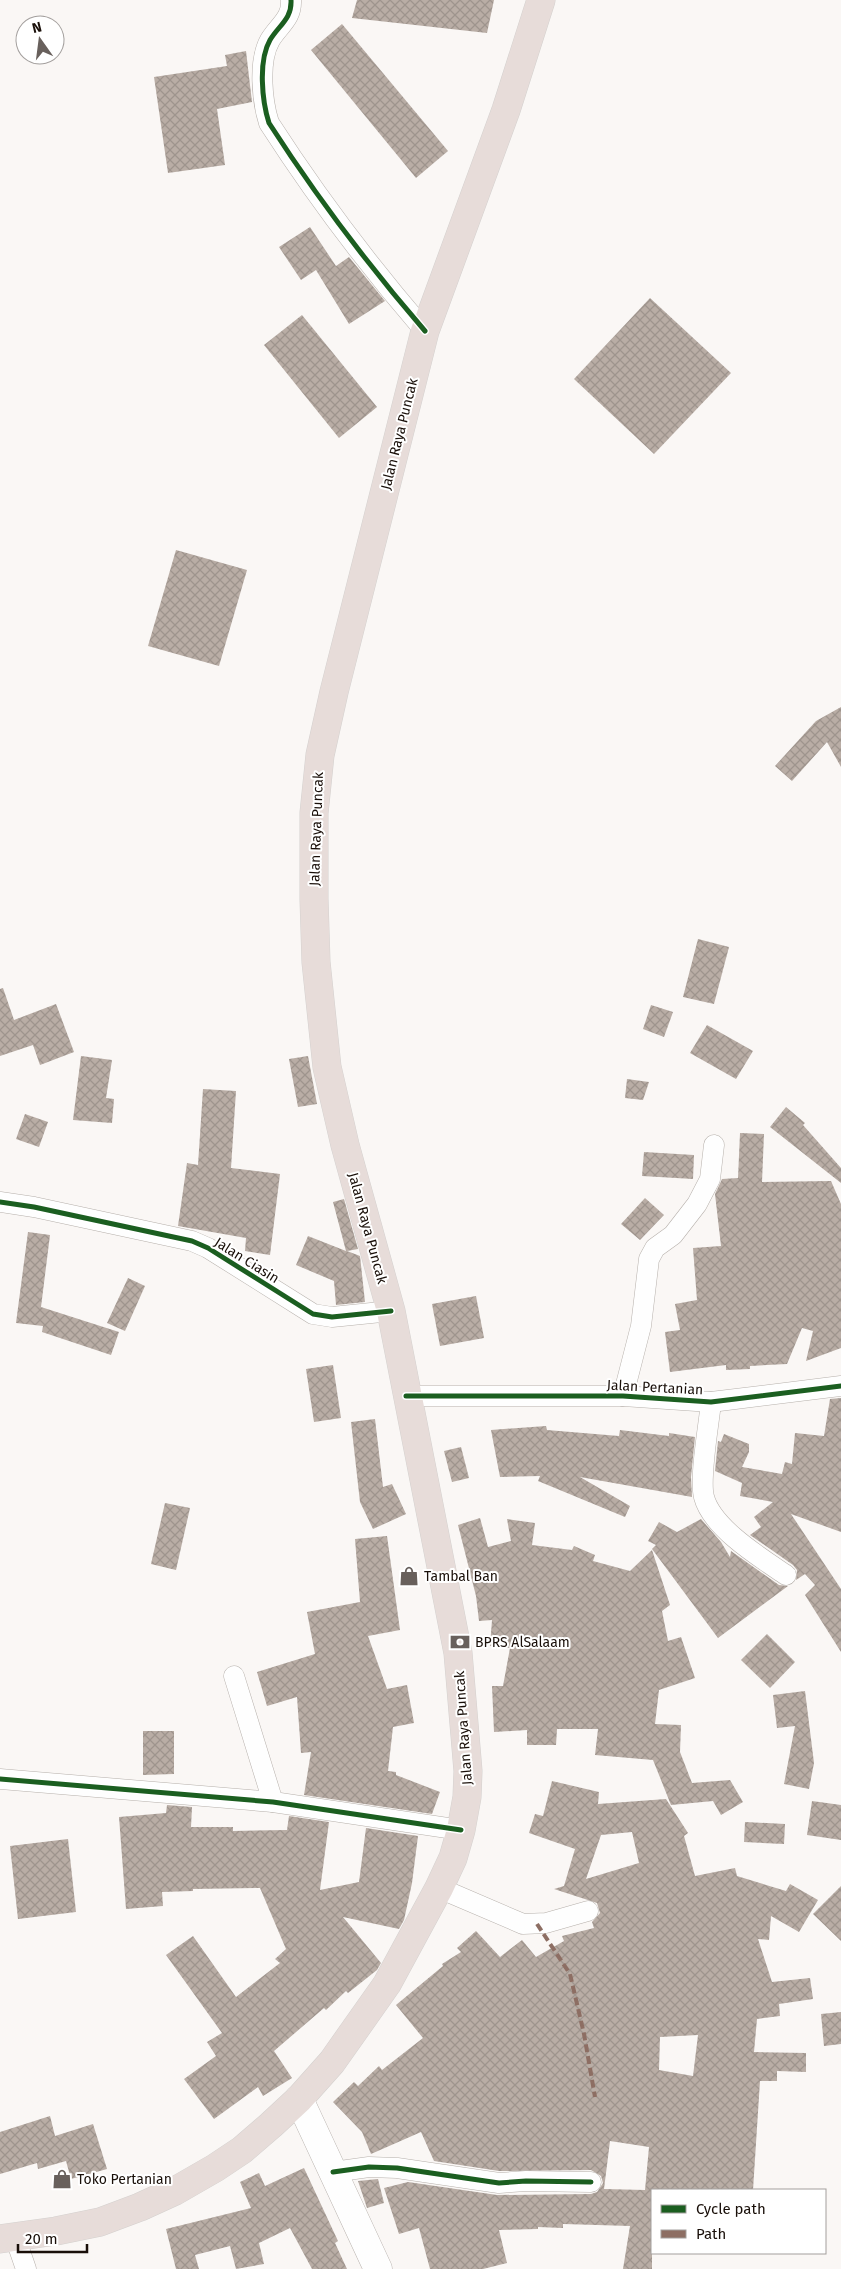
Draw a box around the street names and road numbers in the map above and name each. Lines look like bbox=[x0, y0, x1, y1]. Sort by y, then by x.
street label: Jalan Raya Puncak bbox=[377, 376, 422, 492]
street label: Jalan Raya Puncak bbox=[306, 771, 327, 887]
street label: Jalan Raya Puncak bbox=[344, 1171, 391, 1286]
street label: Jalan Ciasin bbox=[211, 1234, 282, 1287]
street label: Jalan Pertanian bbox=[606, 1376, 704, 1399]
street label: Jalan Raya Puncak bbox=[451, 1669, 476, 1786]

